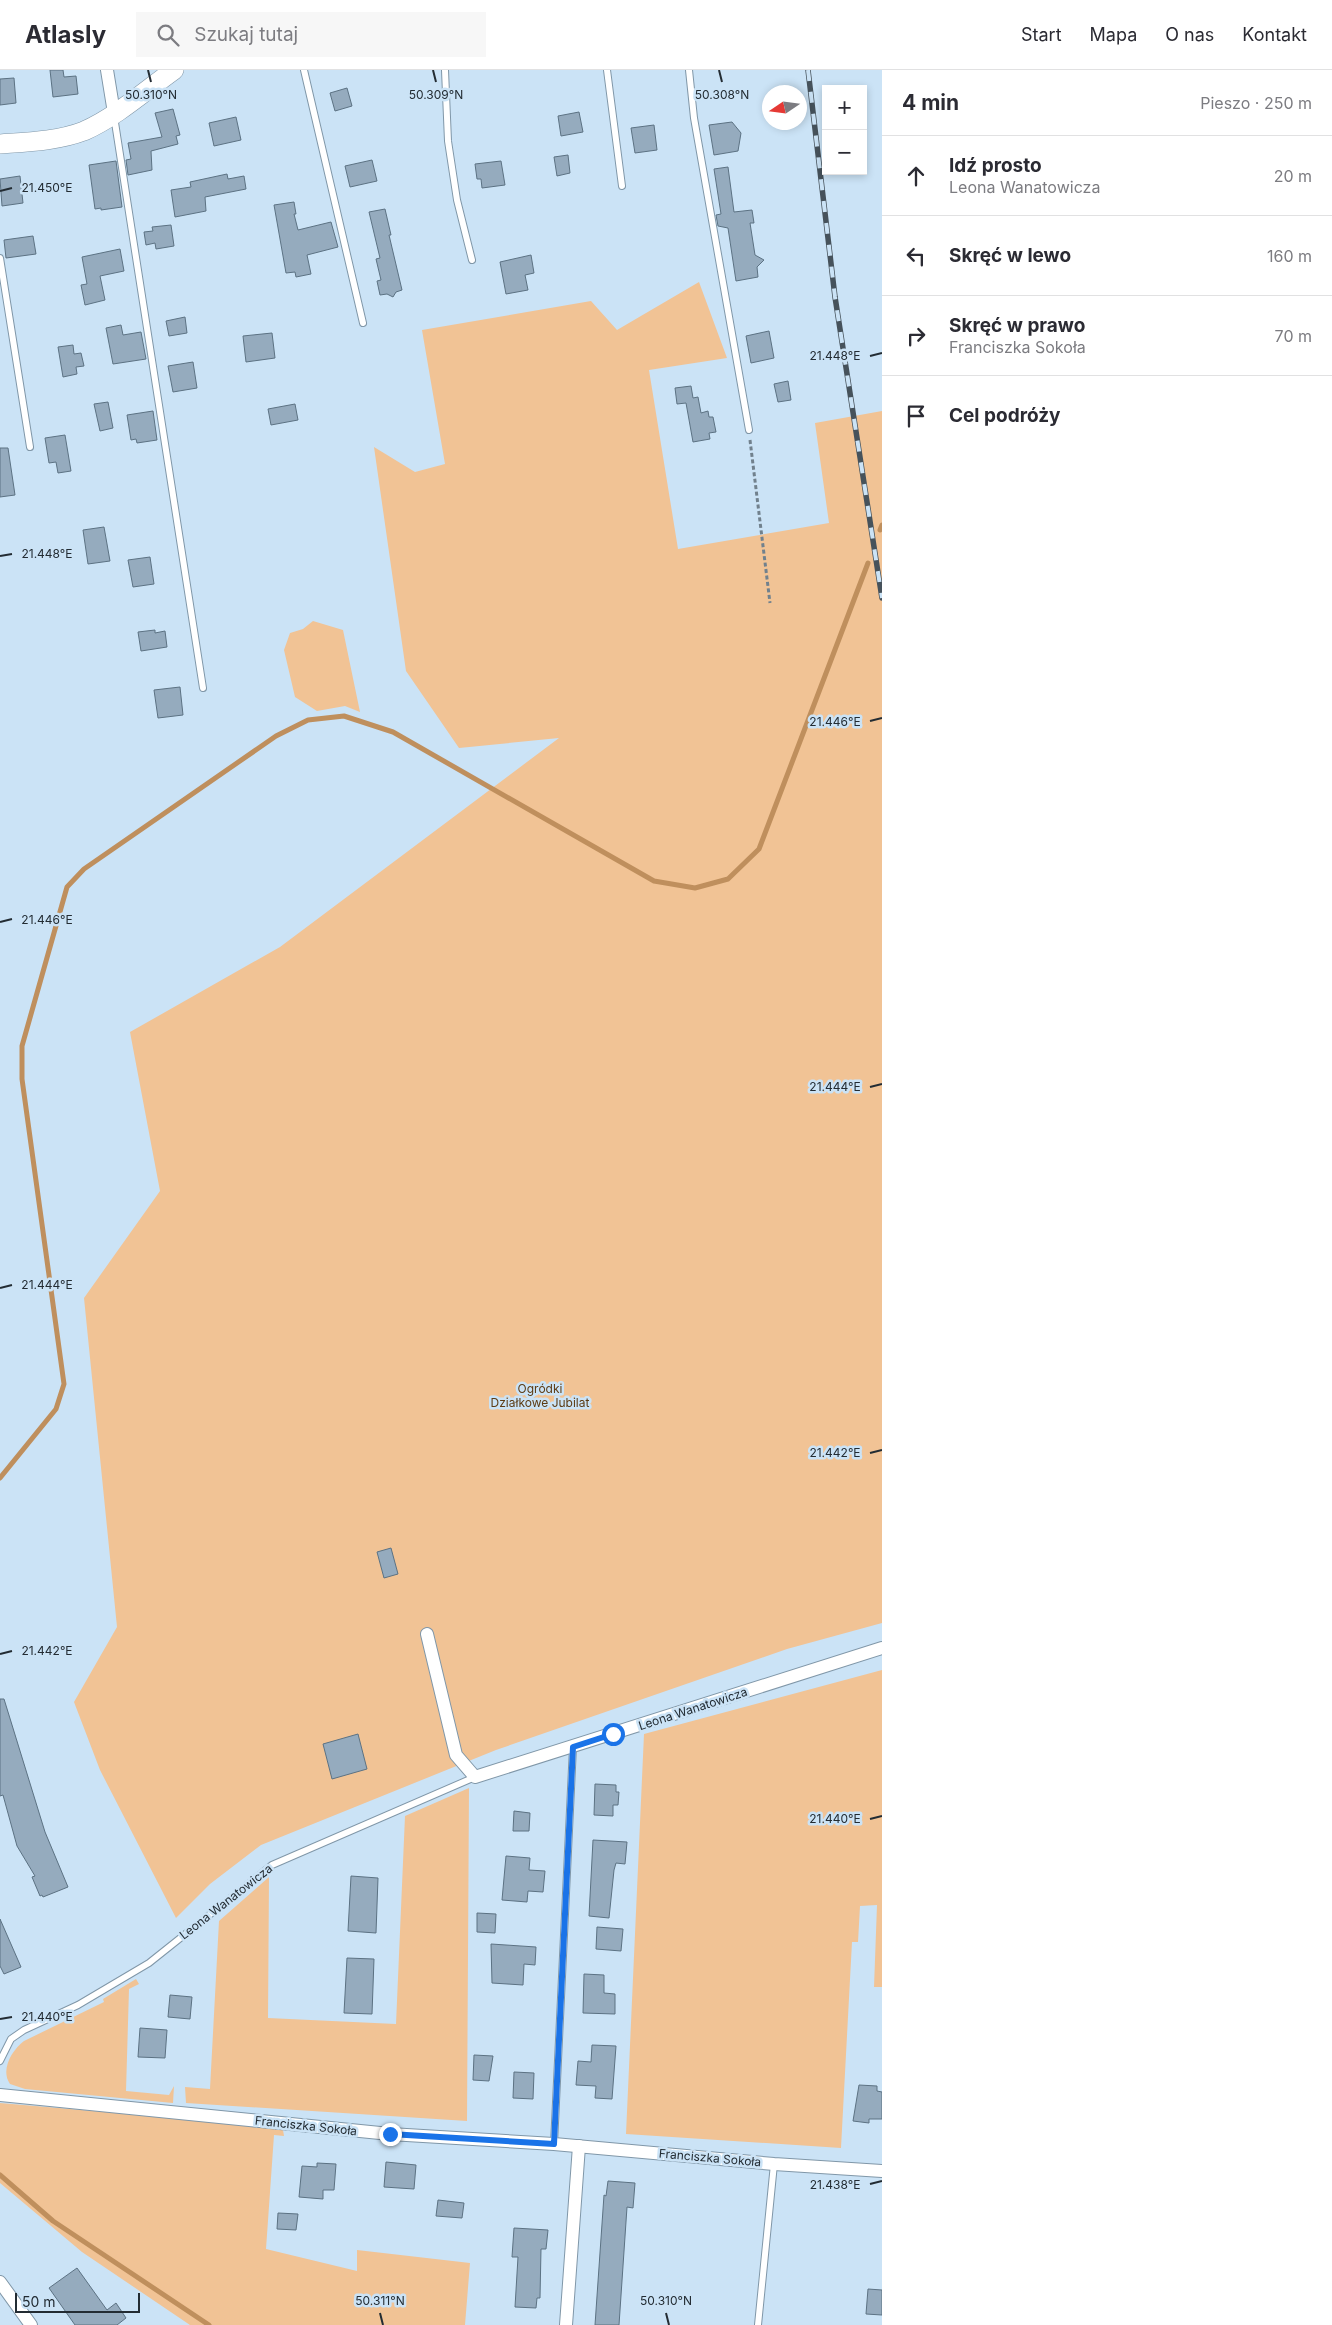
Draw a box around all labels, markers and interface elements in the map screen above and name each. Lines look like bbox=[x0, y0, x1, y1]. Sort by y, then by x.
search box bbox=[136, 12, 486, 57]
text: Atlasly bbox=[25, 20, 106, 49]
icon: search bbox=[154, 21, 182, 49]
text: Szukaj tutaj bbox=[194, 23, 298, 46]
text: Start bbox=[1021, 24, 1062, 45]
text: Mapa bbox=[1090, 24, 1137, 45]
text: O nas bbox=[1165, 24, 1214, 45]
text: Kontakt bbox=[1242, 24, 1307, 45]
north arrow bbox=[762, 85, 807, 130]
map controls bbox=[822, 85, 867, 175]
button: + bbox=[822, 85, 867, 130]
text: 50.310°N bbox=[125, 87, 177, 102]
text: 50.309°N bbox=[409, 87, 463, 102]
text: 50.308°N bbox=[695, 87, 749, 102]
text: 4 min bbox=[902, 90, 959, 115]
text: Pieszo · 250 m bbox=[1200, 93, 1312, 113]
button: − bbox=[822, 130, 867, 175]
text: Idź prosto bbox=[949, 154, 1042, 177]
icon: ahead bbox=[902, 162, 930, 190]
text: 20 m bbox=[1274, 166, 1312, 186]
text: Leona Wanatowicza bbox=[949, 177, 1100, 197]
text: 21.450°E bbox=[22, 180, 72, 195]
icon: left bbox=[902, 242, 930, 270]
text: Skręć w lewo bbox=[949, 244, 1071, 267]
text: 160 m bbox=[1267, 246, 1312, 266]
text: Skręć w prawo bbox=[949, 314, 1085, 337]
icon: right bbox=[902, 322, 930, 350]
text: 70 m bbox=[1275, 326, 1312, 346]
text: Franciszka Sokoła bbox=[949, 337, 1086, 357]
text: 21.448°E bbox=[809, 348, 861, 363]
icon: arrive bbox=[902, 402, 930, 430]
text: Cel podróży bbox=[949, 404, 1061, 427]
text: 21.448°E bbox=[21, 546, 73, 561]
text: 21.446°E bbox=[809, 714, 861, 729]
text: 21.446°E bbox=[21, 912, 73, 927]
text: 21.444°E bbox=[809, 1079, 861, 1094]
text: 21.444°E bbox=[21, 1277, 73, 1292]
park label: Ogródki Działkowe Jubilat bbox=[491, 1381, 590, 1410]
text: 21.442°E bbox=[809, 1445, 861, 1460]
text: 21.442°E bbox=[21, 1643, 73, 1658]
street label: Leona Wanatowicza bbox=[637, 1684, 749, 1733]
route start bbox=[602, 1723, 625, 1746]
text: 21.440°E bbox=[809, 1811, 861, 1826]
street label: Leona Wanatowicza bbox=[176, 1861, 275, 1942]
text: 21.440°E bbox=[21, 2009, 73, 2024]
street label: Franciszka Sokoła bbox=[254, 2113, 358, 2138]
route end bbox=[379, 2123, 402, 2146]
street label: Franciszka Sokoła bbox=[658, 2146, 762, 2169]
text: 21.438°E bbox=[810, 2177, 860, 2192]
scale bar bbox=[15, 2290, 140, 2313]
text: 50 m bbox=[22, 2293, 56, 2310]
text: 50.311°N bbox=[355, 2293, 405, 2308]
text: 50.310°N bbox=[640, 2293, 692, 2308]

